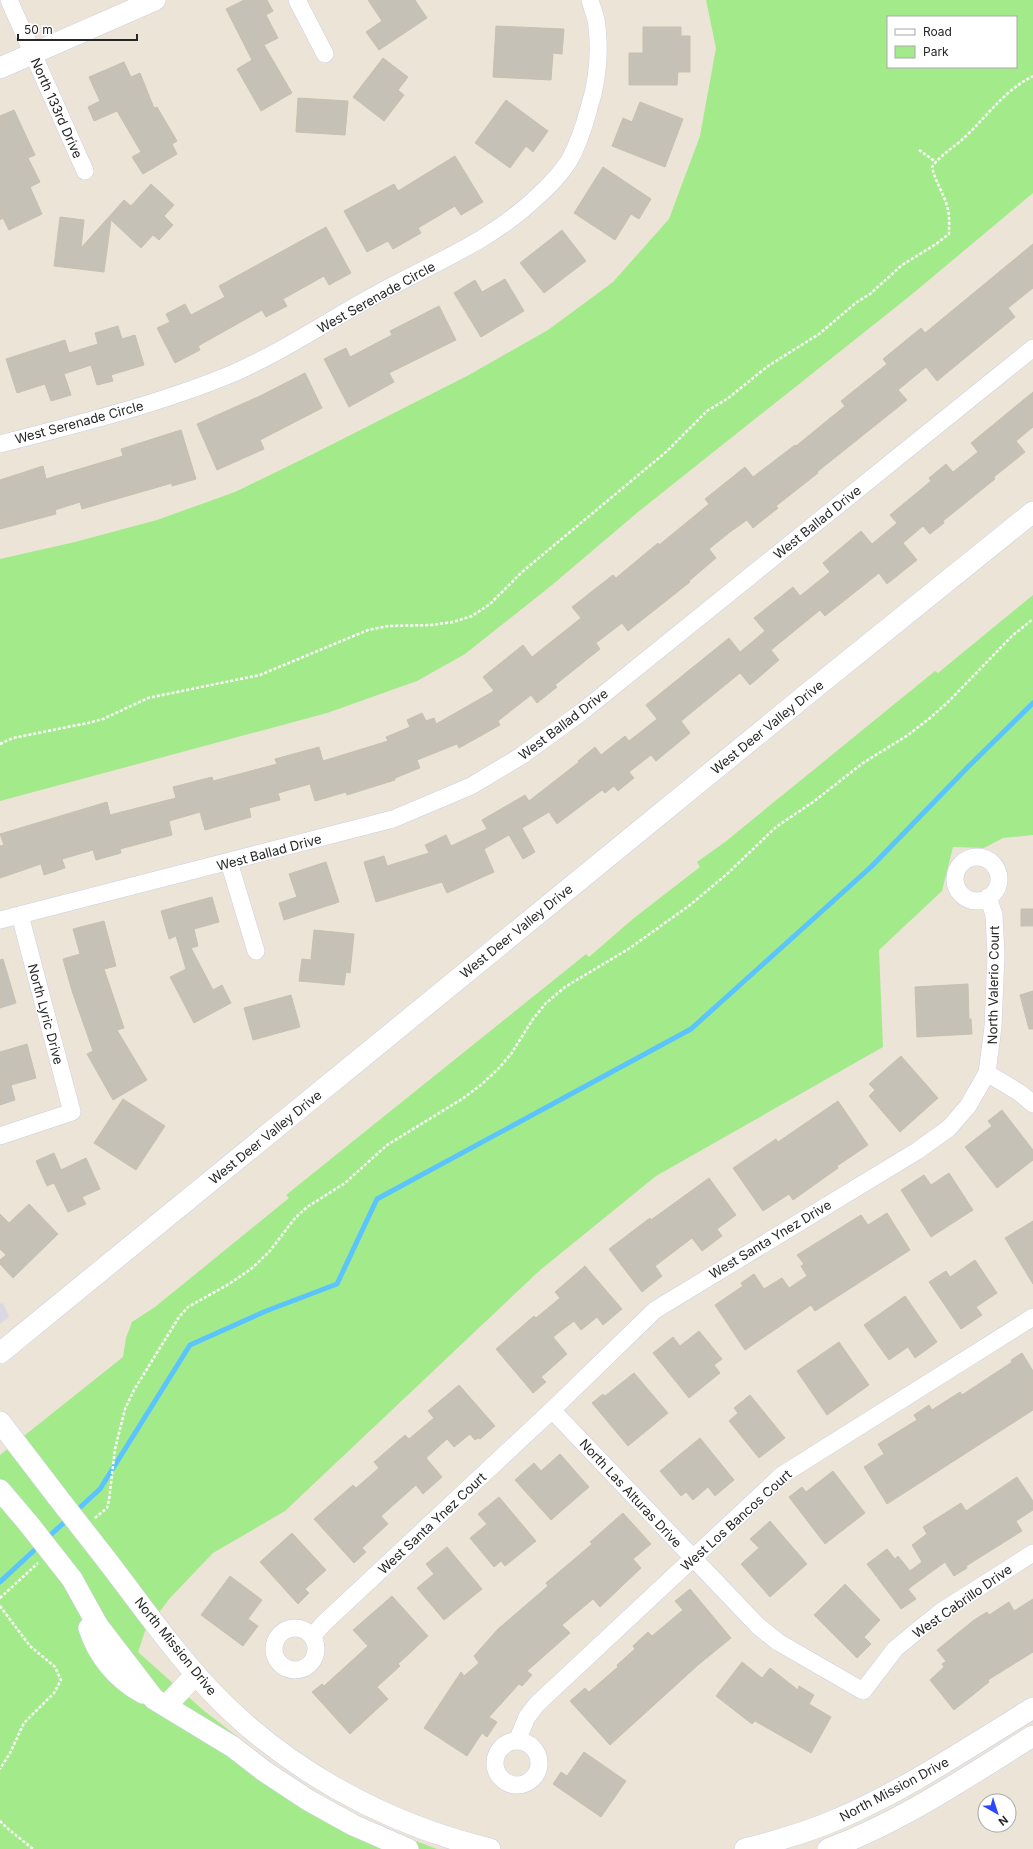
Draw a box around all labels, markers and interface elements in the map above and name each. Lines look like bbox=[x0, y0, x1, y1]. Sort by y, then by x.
scale bar bbox=[18, 16, 137, 42]
legend bbox=[887, 16, 1017, 68]
text: 50 m bbox=[24, 22, 53, 37]
text: Road bbox=[923, 24, 952, 39]
text: Park bbox=[923, 44, 949, 59]
street label: North 133rd Drive bbox=[28, 55, 86, 161]
street label: West Serenade Circle bbox=[314, 258, 438, 336]
street label: West Serenade Circle bbox=[13, 397, 145, 447]
street label: West Ballad Drive bbox=[770, 482, 864, 562]
street label: West Deer Valley Drive bbox=[708, 677, 826, 777]
street label: West Ballad Drive bbox=[515, 685, 611, 763]
street label: West Ballad Drive bbox=[215, 830, 323, 874]
street label: West Deer Valley Drive bbox=[457, 881, 575, 981]
street label: North Valerio Court bbox=[984, 926, 1002, 1044]
street label: North Lyric Drive bbox=[25, 962, 67, 1066]
street label: West Deer Valley Drive bbox=[206, 1087, 324, 1187]
street label: West Santa Ynez Drive bbox=[706, 1196, 834, 1282]
street label: North Las Alturas Drive bbox=[576, 1435, 686, 1551]
street label: West Los Bancos Court bbox=[677, 1466, 795, 1574]
street label: West Santa Ynez Court bbox=[375, 1469, 489, 1577]
street label: West Cabrillo Drive bbox=[909, 1561, 1015, 1641]
street label: North Mission Drive bbox=[132, 1594, 220, 1698]
street label: North Mission Drive bbox=[837, 1753, 951, 1825]
north arrow bbox=[977, 1793, 1017, 1833]
text: N bbox=[996, 1813, 1011, 1829]

